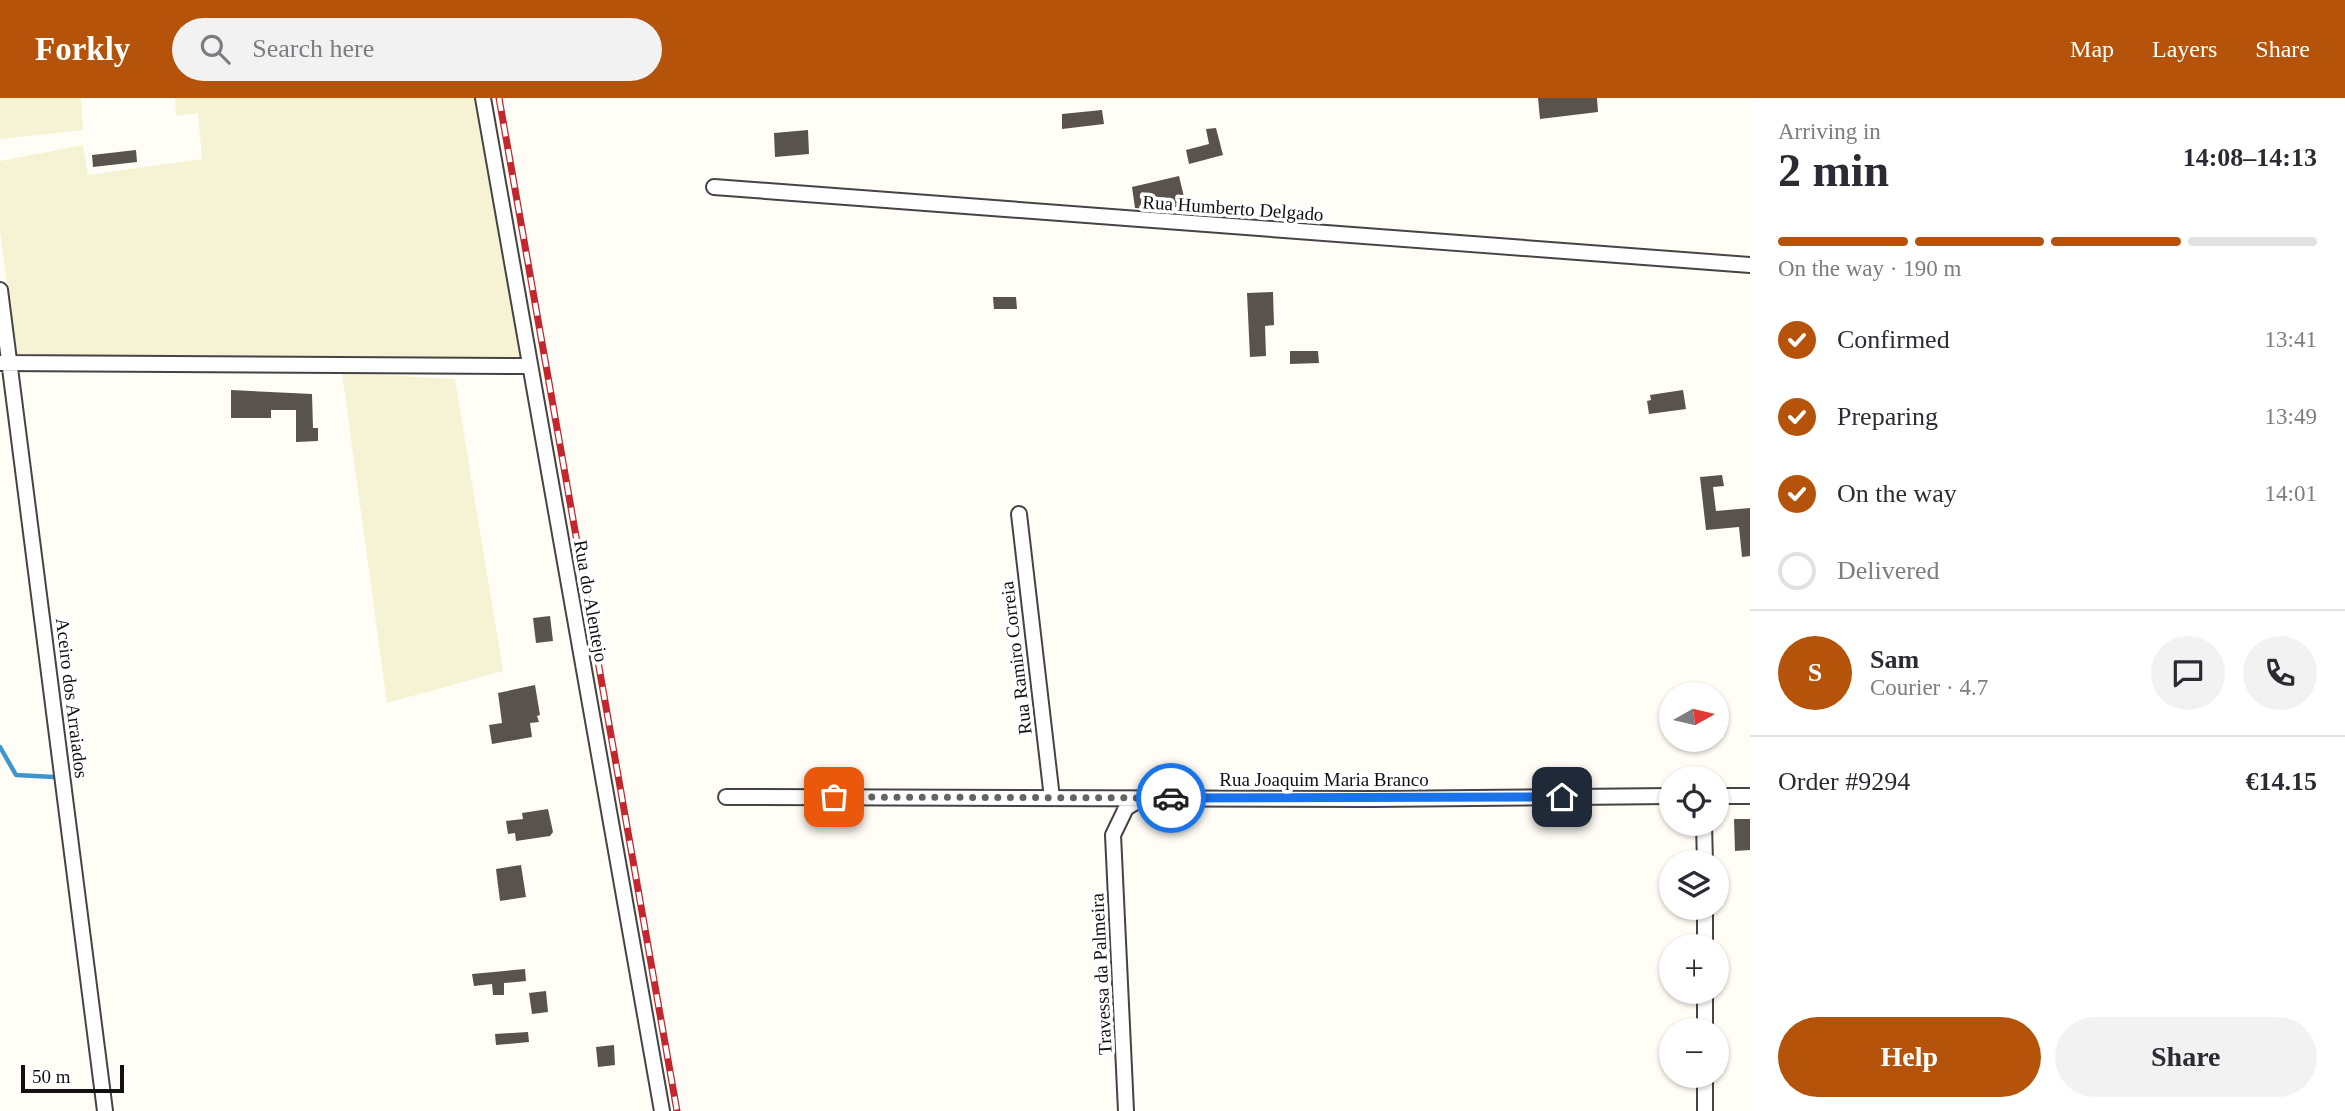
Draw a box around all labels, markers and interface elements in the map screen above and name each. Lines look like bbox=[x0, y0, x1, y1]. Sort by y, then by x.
search box bbox=[172, 18, 662, 81]
icon: search bbox=[196, 30, 234, 68]
text: Forkly bbox=[35, 31, 130, 67]
text: Search here bbox=[252, 34, 374, 63]
text: Map bbox=[2070, 36, 2114, 62]
text: Layers bbox=[2152, 36, 2217, 62]
text: Share bbox=[2255, 36, 2310, 62]
text: Arriving in bbox=[1778, 119, 1881, 144]
text: 14:08–14:13 bbox=[2183, 143, 2317, 172]
text: 2 min bbox=[1778, 145, 1889, 196]
street label: Rua Humberto Delgado bbox=[1142, 191, 1324, 225]
text: On the way · 190 m bbox=[1778, 256, 1961, 281]
icon: check bbox=[1778, 321, 1816, 359]
text: Confirmed bbox=[1837, 325, 1950, 354]
text: 13:41 bbox=[2265, 327, 2317, 352]
icon: check bbox=[1778, 398, 1816, 436]
text: Preparing bbox=[1837, 402, 1938, 431]
text: 13:49 bbox=[2265, 404, 2317, 429]
icon: check bbox=[1778, 475, 1816, 513]
text: On the way bbox=[1837, 479, 1957, 508]
text: 14:01 bbox=[2265, 481, 2317, 506]
street label: Rua do Alentejo bbox=[570, 538, 612, 664]
text: Delivered bbox=[1837, 556, 1940, 585]
street label: Rua Ramiro Correia bbox=[996, 580, 1036, 736]
street label: Aceiro dos Arraiados bbox=[52, 617, 92, 779]
button: chat bbox=[2151, 636, 2225, 710]
button: phone bbox=[2243, 636, 2317, 710]
text: Sam bbox=[1870, 645, 1919, 674]
text: S bbox=[1808, 658, 1822, 687]
text: Courier · 4.7 bbox=[1870, 675, 1988, 700]
north arrow bbox=[1659, 682, 1729, 752]
map controls bbox=[1659, 682, 1729, 1088]
courier bbox=[1136, 763, 1206, 833]
button: locate bbox=[1659, 766, 1729, 836]
pin bbox=[804, 767, 864, 827]
pin bbox=[1532, 767, 1592, 827]
text: Order #9294 bbox=[1778, 767, 1910, 796]
text: €14.15 bbox=[2246, 767, 2317, 796]
street label: Rua Joaquim Maria Branco bbox=[1219, 769, 1429, 790]
icon: bag bbox=[815, 778, 853, 816]
icon: home bbox=[1543, 778, 1581, 816]
icon: car bbox=[1152, 779, 1190, 817]
button: layers bbox=[1659, 850, 1729, 920]
street label: Travessa da Palmeira bbox=[1086, 892, 1116, 1055]
button: + bbox=[1659, 934, 1729, 1004]
button: Help bbox=[1778, 1017, 2041, 1097]
button: Share bbox=[2055, 1017, 2317, 1097]
button: − bbox=[1659, 1018, 1729, 1088]
scale bar bbox=[21, 1062, 124, 1094]
text: 50 m bbox=[32, 1066, 71, 1087]

